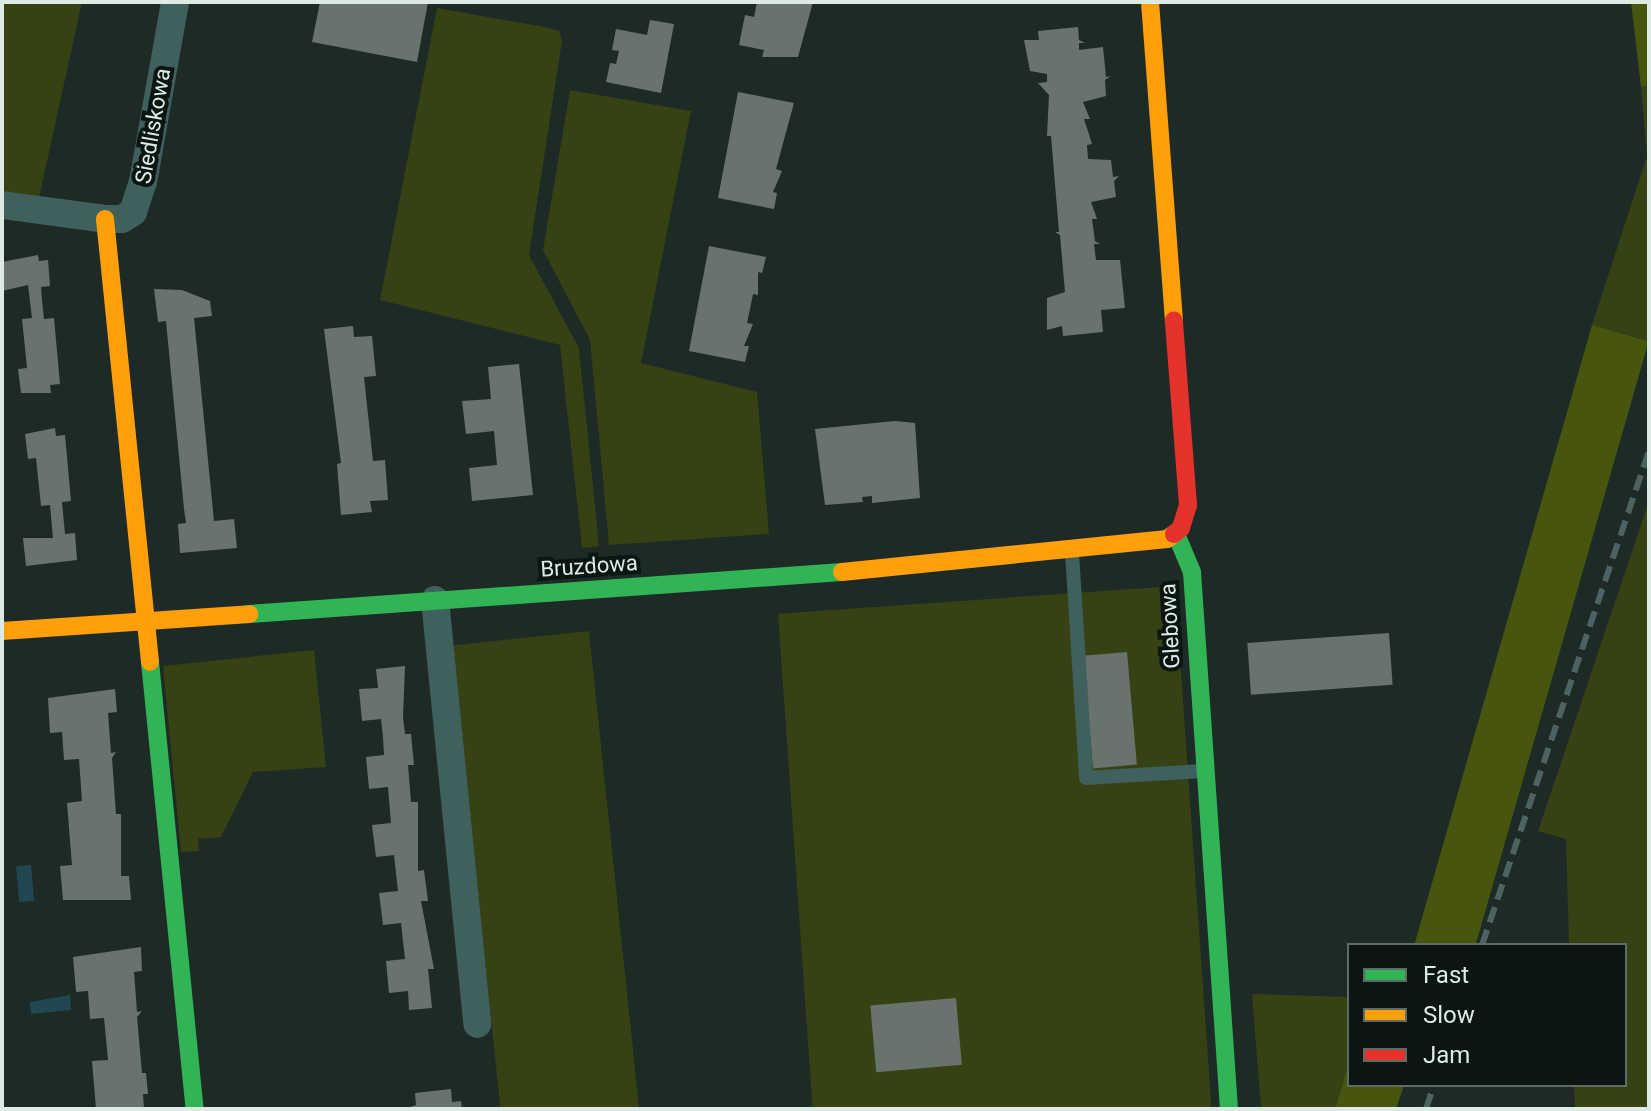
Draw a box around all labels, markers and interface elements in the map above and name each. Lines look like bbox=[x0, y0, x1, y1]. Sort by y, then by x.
street label: Siedliskowa bbox=[130, 66, 176, 186]
street label: Bruzdowa bbox=[539, 549, 639, 583]
street label: Glebowa bbox=[1155, 583, 1185, 669]
legend bbox=[1347, 943, 1627, 1087]
text: Fast bbox=[1423, 961, 1469, 989]
text: Slow bbox=[1423, 1001, 1475, 1029]
text: Jam bbox=[1423, 1041, 1470, 1069]

